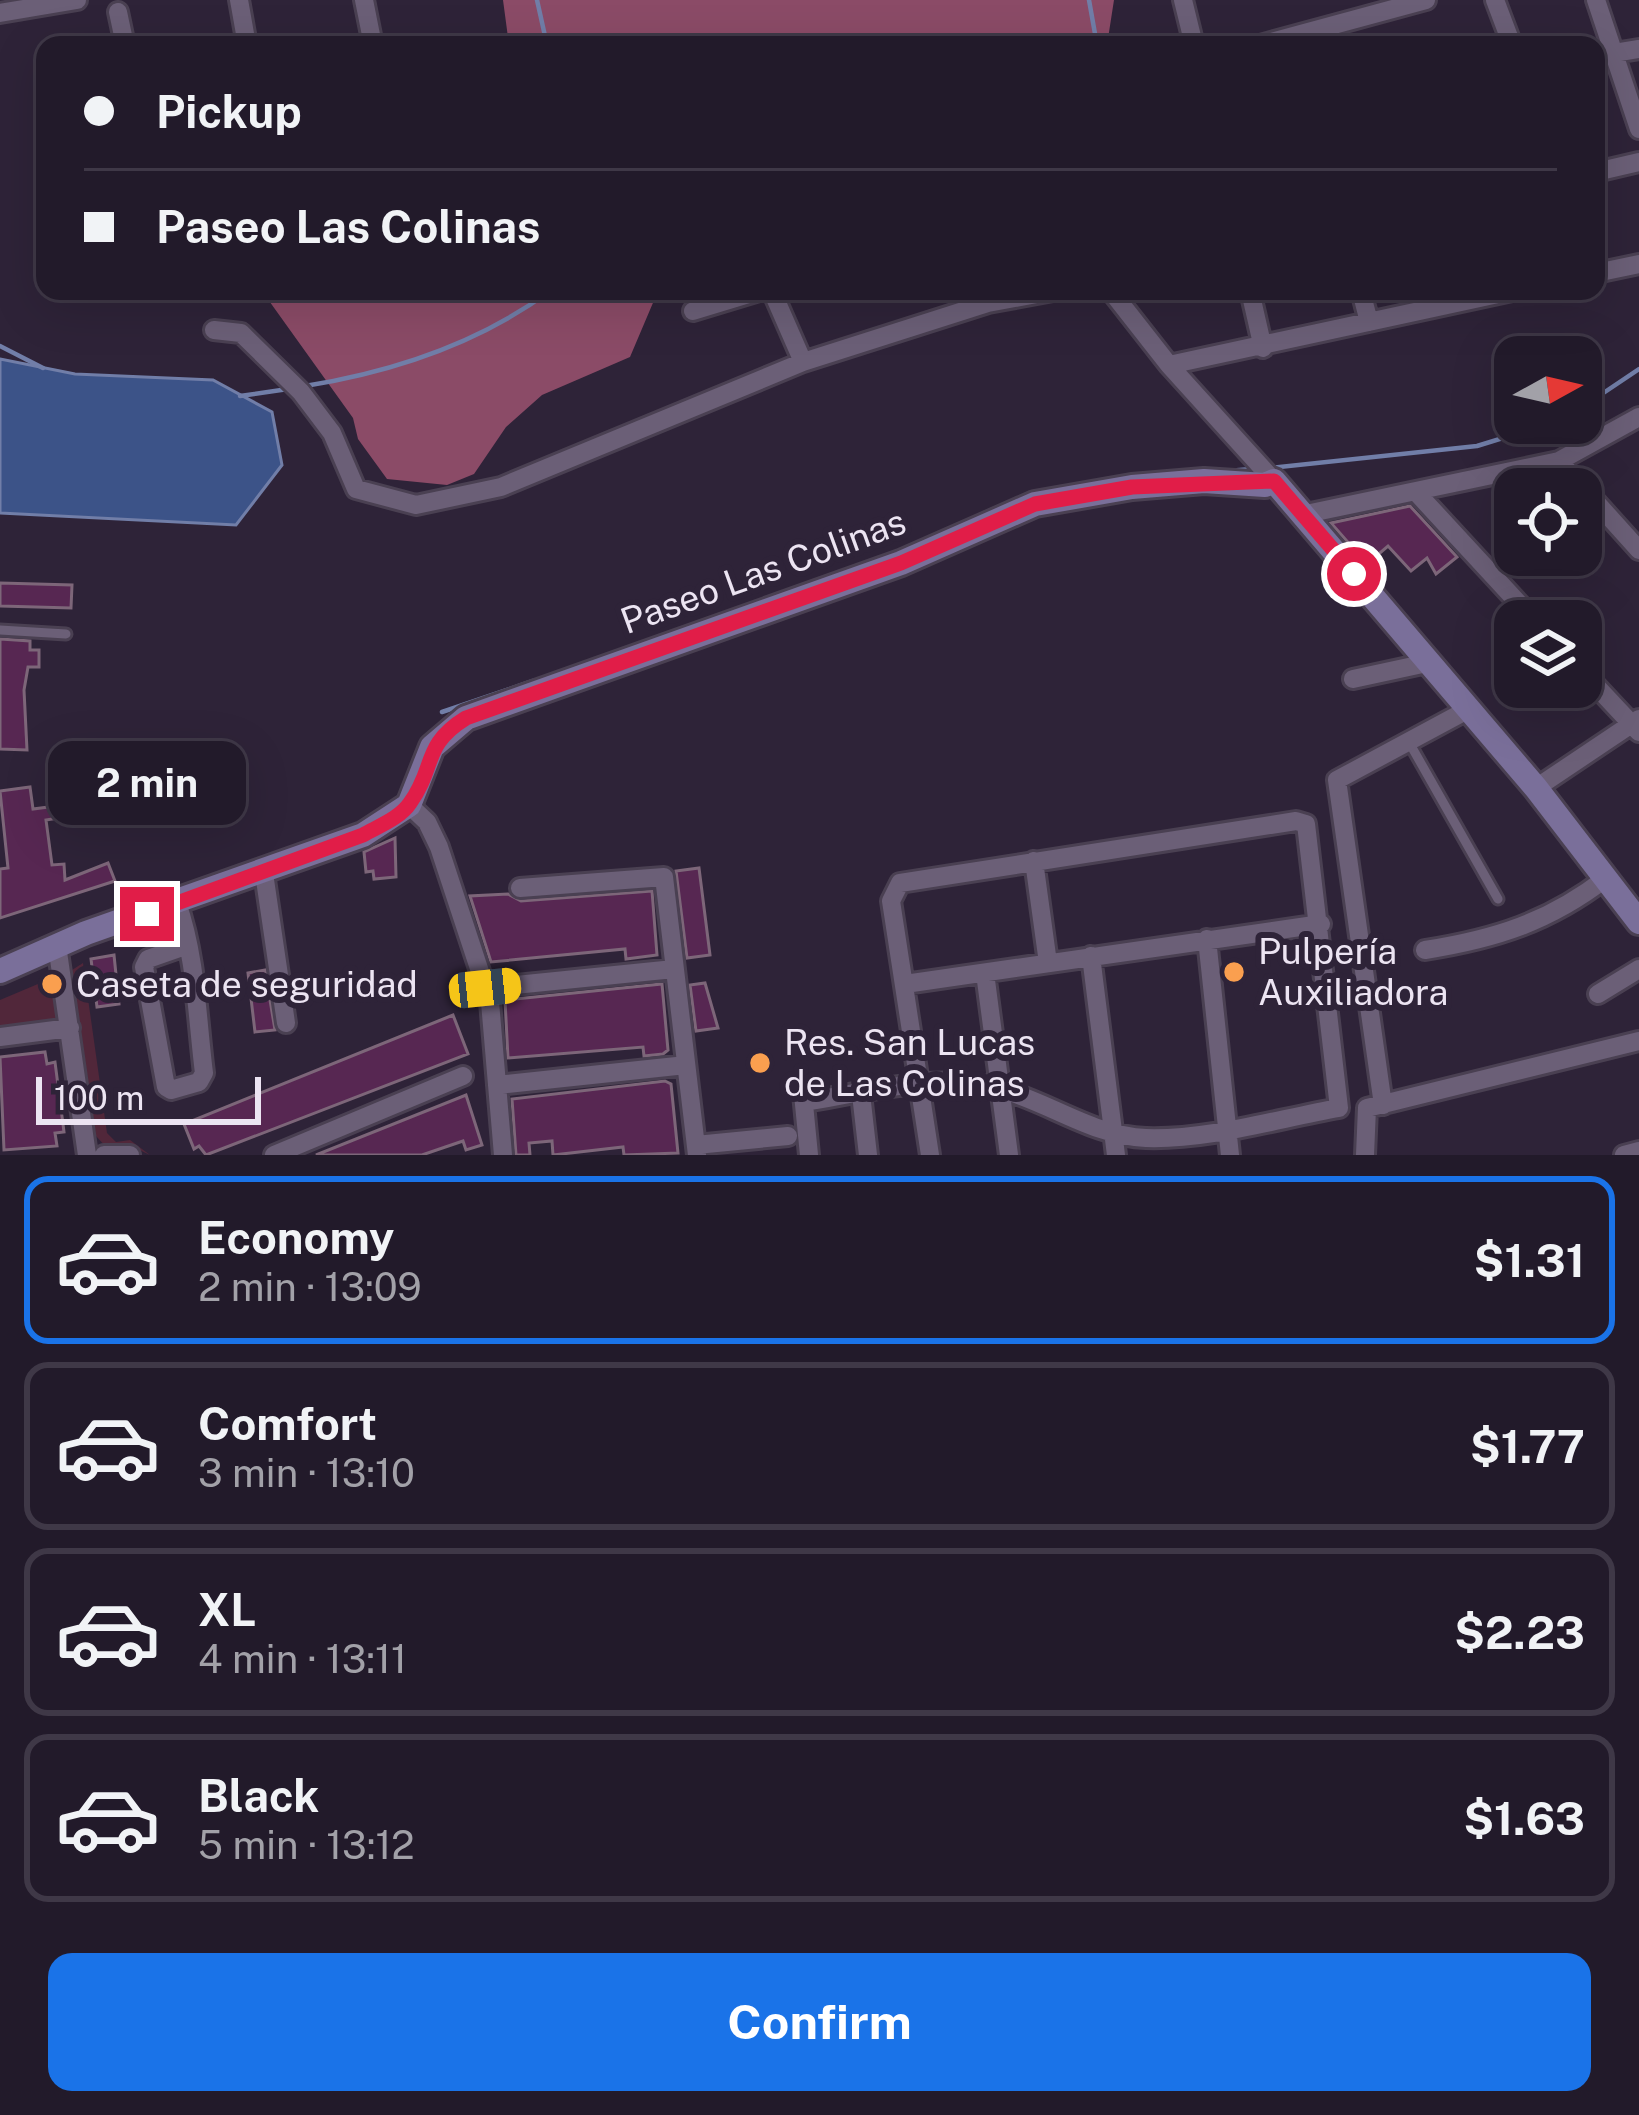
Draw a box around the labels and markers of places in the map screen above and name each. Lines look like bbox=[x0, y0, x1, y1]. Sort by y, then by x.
place label: Pulpería Auxiliadora bbox=[1258, 930, 1448, 1013]
marker: Pulpería Auxiliadora bbox=[1221, 959, 1247, 985]
place label: Caseta de seguridad bbox=[76, 963, 418, 1005]
marker: Caseta de seguridad bbox=[39, 971, 65, 997]
place label: Res. San Lucas de Las Colinas bbox=[784, 1021, 1035, 1104]
marker: Res. San Lucas de Las Colinas bbox=[747, 1050, 773, 1076]

